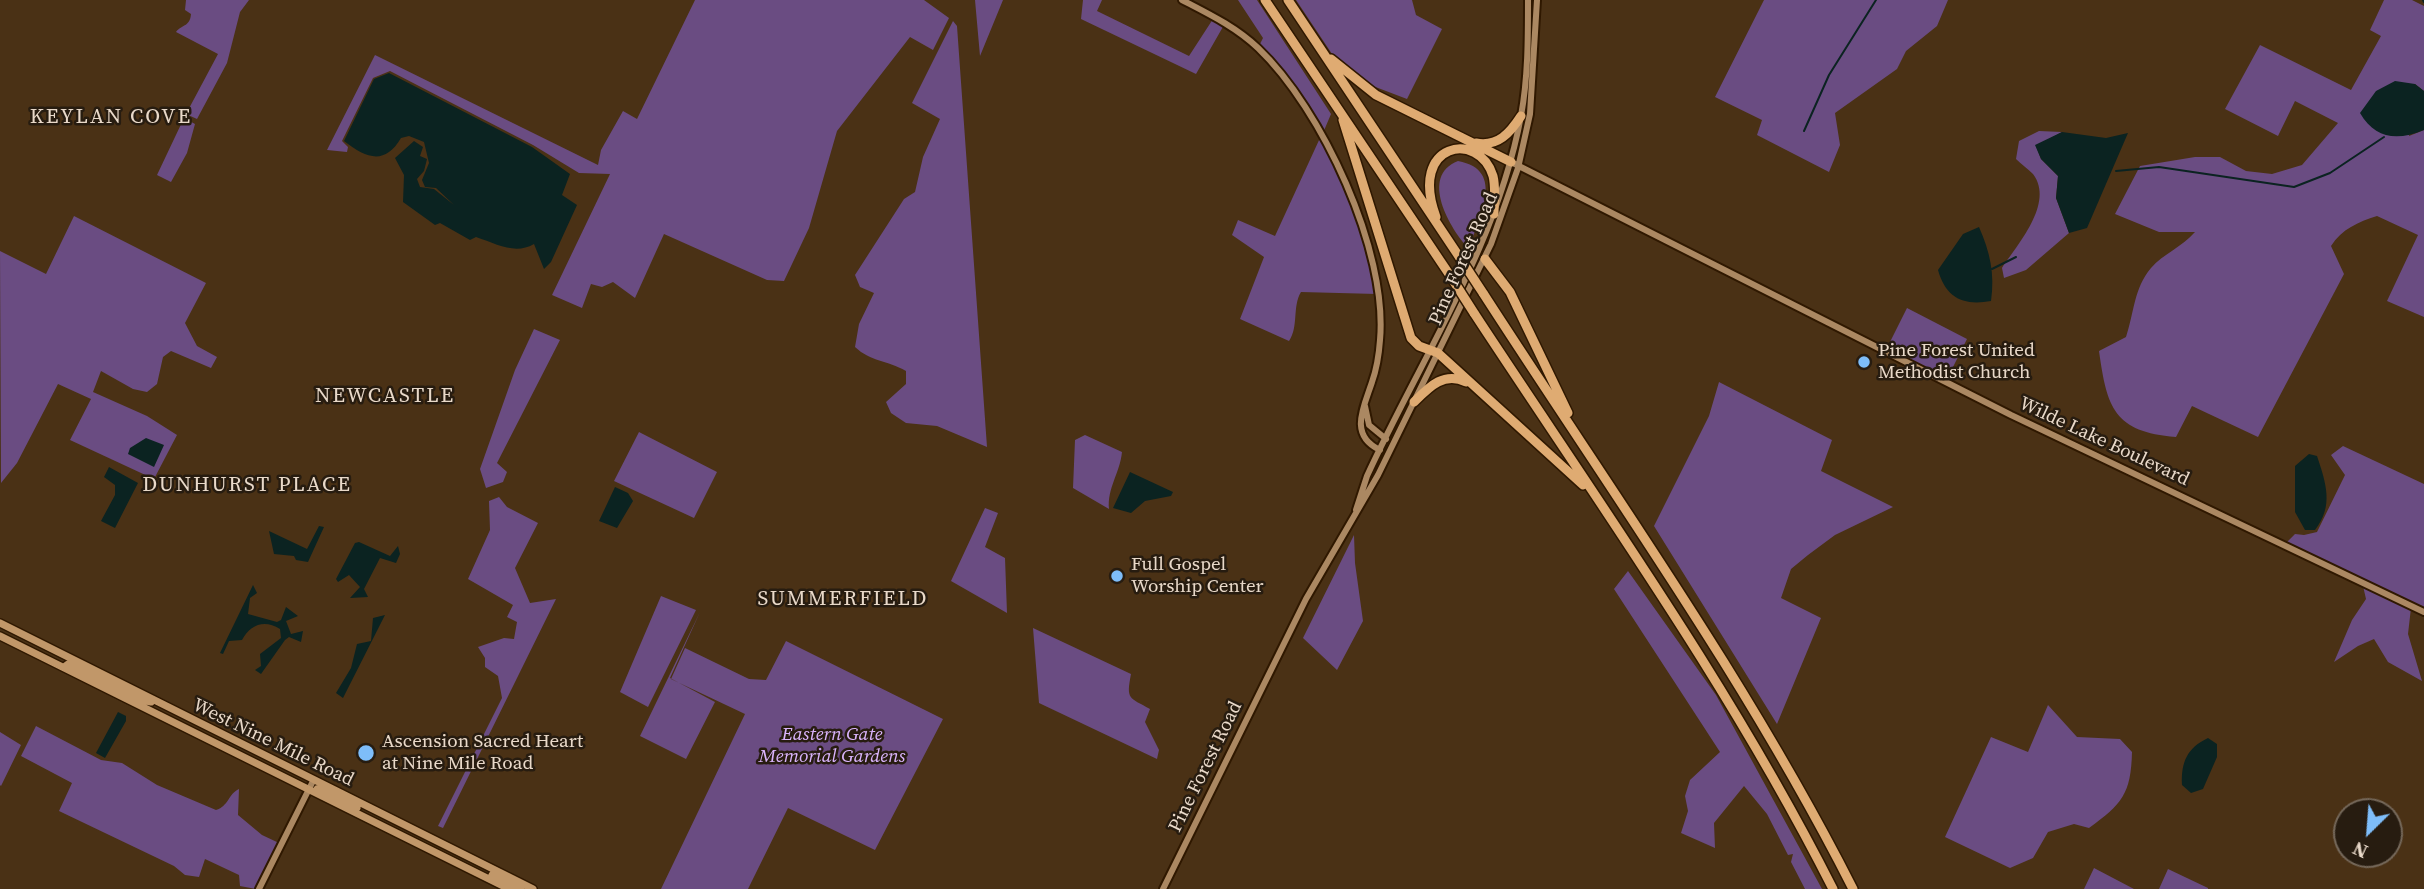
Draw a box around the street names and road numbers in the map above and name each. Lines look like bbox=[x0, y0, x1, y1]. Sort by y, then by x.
street label: Pine Forest Road bbox=[1425, 189, 1503, 329]
street label: Wilde Lake Boulevard bbox=[2015, 393, 2193, 491]
street label: West Nine Mile Road bbox=[189, 694, 357, 792]
street label: Pine Forest Road bbox=[1164, 698, 1248, 836]

